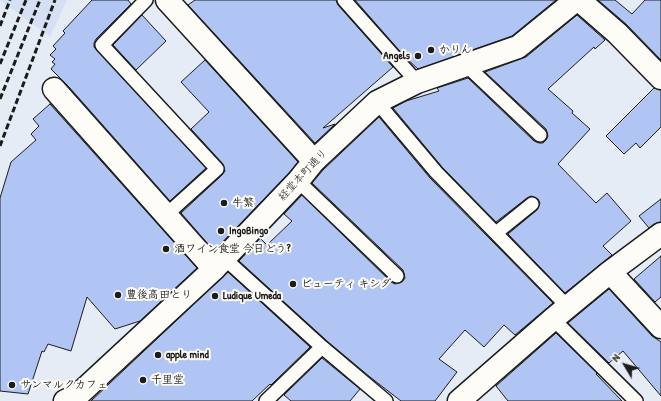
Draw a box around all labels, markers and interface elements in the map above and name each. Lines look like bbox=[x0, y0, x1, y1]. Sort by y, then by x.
place label: かりん bbox=[439, 43, 472, 57]
marker: かりん bbox=[426, 45, 436, 55]
place label: Angels bbox=[383, 49, 410, 63]
marker: Angels bbox=[413, 51, 423, 61]
street label: 経堂本町通り bbox=[276, 146, 330, 204]
place label: 牛繁 bbox=[232, 196, 254, 210]
marker: 牛繁 bbox=[219, 198, 229, 208]
place label: IngoBingo bbox=[229, 224, 268, 238]
marker: IngoBingo bbox=[216, 226, 226, 236]
place label: 酒ワイン食堂 今日どう? bbox=[174, 242, 291, 256]
marker: 酒ワイン食堂 今日どう? bbox=[161, 244, 171, 254]
place label: ビューティ キシダ bbox=[301, 277, 391, 291]
marker: ビューティ キシダ bbox=[288, 279, 298, 289]
place label: 豊後高田とり bbox=[126, 288, 192, 302]
place label: Ludique Umeda bbox=[223, 289, 281, 303]
marker: 豊後高田とり bbox=[113, 290, 123, 300]
marker: Ludique Umeda bbox=[210, 291, 220, 301]
north arrow bbox=[605, 345, 645, 385]
place label: apple mind bbox=[166, 348, 209, 362]
marker: apple mind bbox=[153, 350, 163, 360]
text: N bbox=[608, 351, 623, 364]
place label: 千里堂 bbox=[151, 373, 184, 387]
marker: 千里堂 bbox=[138, 375, 148, 385]
place label: サンマルクカフェ bbox=[20, 378, 108, 392]
marker: サンマルクカフェ bbox=[7, 380, 17, 390]

